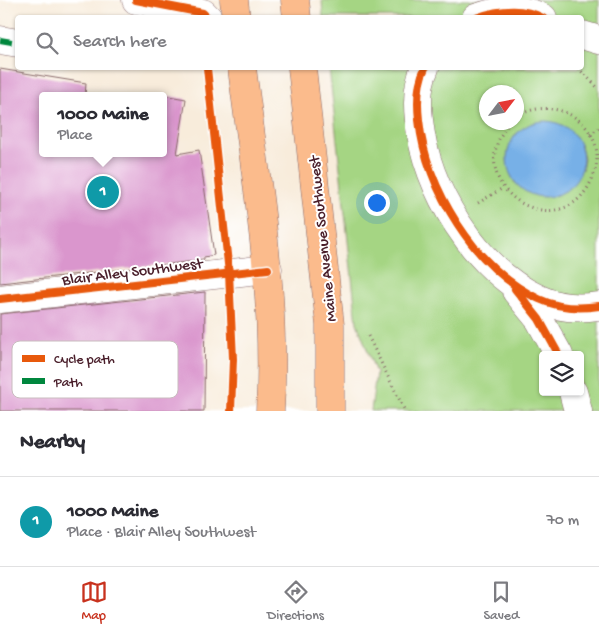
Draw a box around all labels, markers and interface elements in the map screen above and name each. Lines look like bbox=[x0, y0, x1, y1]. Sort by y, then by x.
search box bbox=[15, 15, 584, 70]
icon: search bbox=[33, 29, 61, 57]
text: Search here bbox=[73, 31, 167, 54]
north arrow bbox=[479, 85, 524, 130]
popup bbox=[39, 92, 167, 157]
text: 1000 Maine bbox=[57, 104, 149, 127]
text: Place bbox=[57, 127, 92, 146]
street label: Maine Avenue Southwest bbox=[306, 153, 343, 322]
pin: 1 bbox=[87, 173, 119, 211]
your location bbox=[364, 190, 390, 216]
street label: Blair Alley Southwest bbox=[60, 255, 205, 292]
legend bbox=[12, 341, 178, 398]
map controls bbox=[539, 351, 584, 396]
button: layers bbox=[539, 351, 584, 396]
text: Cycle path bbox=[54, 352, 115, 369]
text: Path bbox=[53, 375, 83, 392]
text: Nearby bbox=[20, 431, 85, 456]
text: 1000 Maine bbox=[67, 501, 158, 524]
text: 1 bbox=[33, 512, 39, 531]
text: 70 m bbox=[546, 512, 579, 531]
text: Place · Blair Alley Southwest bbox=[67, 524, 256, 543]
tab: Map bbox=[80, 578, 108, 625]
tab: Directions bbox=[267, 578, 324, 625]
tab: Saved bbox=[483, 578, 519, 625]

